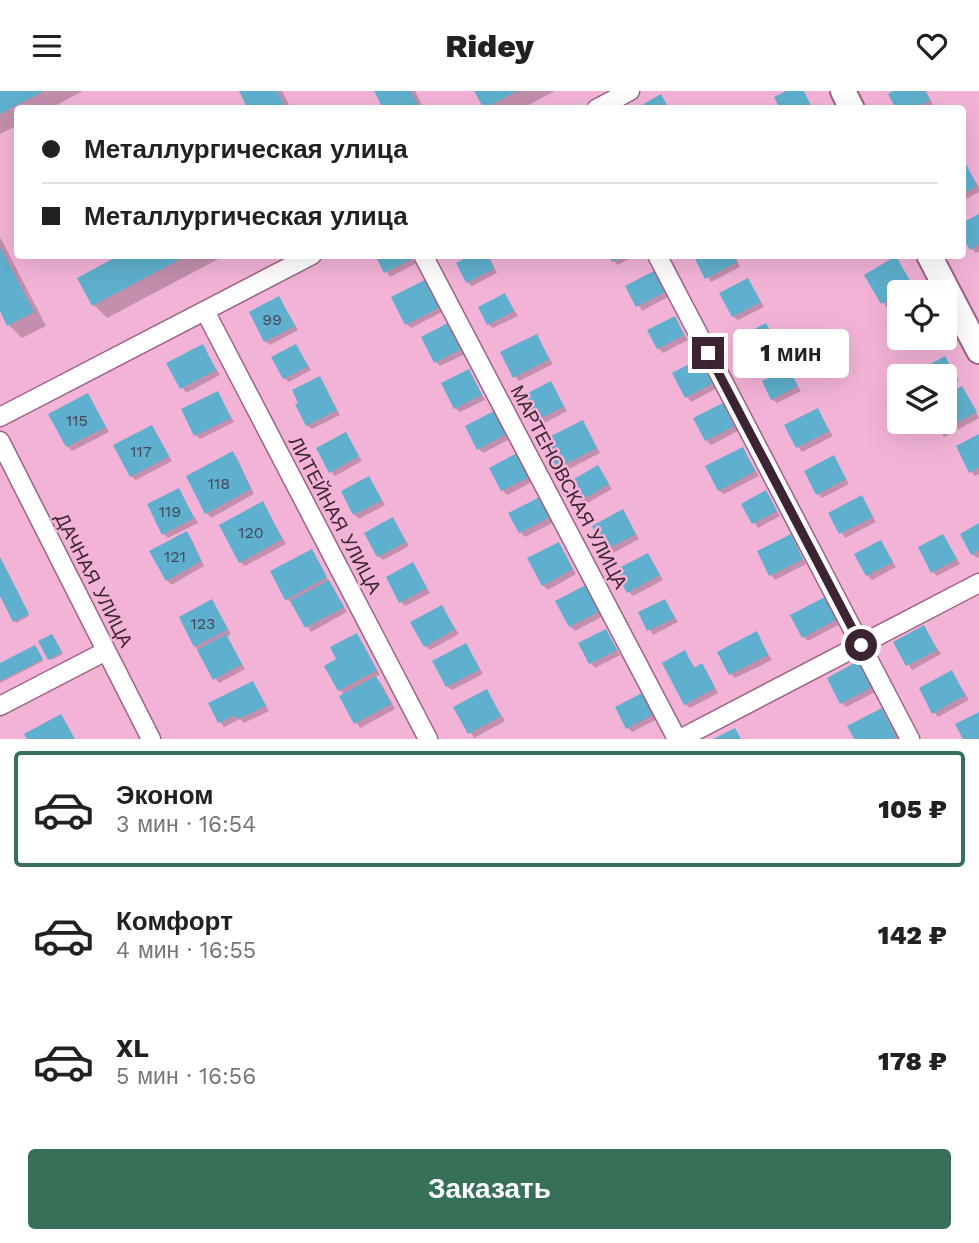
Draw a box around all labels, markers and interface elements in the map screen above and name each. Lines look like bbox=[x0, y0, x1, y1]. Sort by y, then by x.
icon: menu bbox=[28, 27, 66, 65]
text: Ridey bbox=[445, 27, 534, 65]
icon: heart bbox=[913, 27, 951, 65]
text: Металлургическая улица bbox=[84, 134, 408, 164]
text: Металлургическая улица bbox=[84, 201, 408, 231]
map controls bbox=[887, 280, 957, 434]
button: locate bbox=[887, 280, 957, 350]
house number: 99 bbox=[262, 310, 282, 329]
callout: 1 мин bbox=[732, 329, 848, 377]
route end bbox=[692, 337, 724, 369]
text: 1 мин bbox=[760, 340, 822, 367]
button: layers bbox=[887, 364, 957, 434]
street label: МАРТЕНОВСКАЯ УЛИЦА bbox=[506, 381, 633, 593]
house number: 115 bbox=[66, 411, 88, 430]
street label: ЛИТЕЙНАЯ УЛИЦА bbox=[284, 432, 386, 598]
house number: 117 bbox=[130, 442, 152, 461]
house number: 118 bbox=[208, 474, 230, 493]
house number: 119 bbox=[159, 502, 181, 521]
street label: ДАЧНАЯ УЛИЦА bbox=[50, 509, 138, 651]
house number: 120 bbox=[238, 523, 264, 542]
house number: 121 bbox=[164, 547, 186, 566]
house number: 123 bbox=[191, 614, 215, 633]
route start bbox=[845, 629, 877, 661]
icon: car bbox=[32, 778, 95, 841]
text: Эконом bbox=[116, 780, 214, 810]
text: 105 ₽ bbox=[878, 794, 947, 824]
text: 3 мин · 16:54 bbox=[116, 811, 256, 838]
icon: car bbox=[32, 904, 95, 967]
text: Комфорт bbox=[116, 906, 233, 936]
text: 142 ₽ bbox=[878, 920, 947, 950]
text: 4 мин · 16:55 bbox=[116, 937, 256, 964]
icon: car bbox=[32, 1030, 95, 1093]
text: XL bbox=[116, 1033, 149, 1063]
text: 178 ₽ bbox=[878, 1046, 947, 1076]
text: 5 мин · 16:56 bbox=[116, 1063, 256, 1090]
button: Заказать bbox=[28, 1149, 951, 1229]

